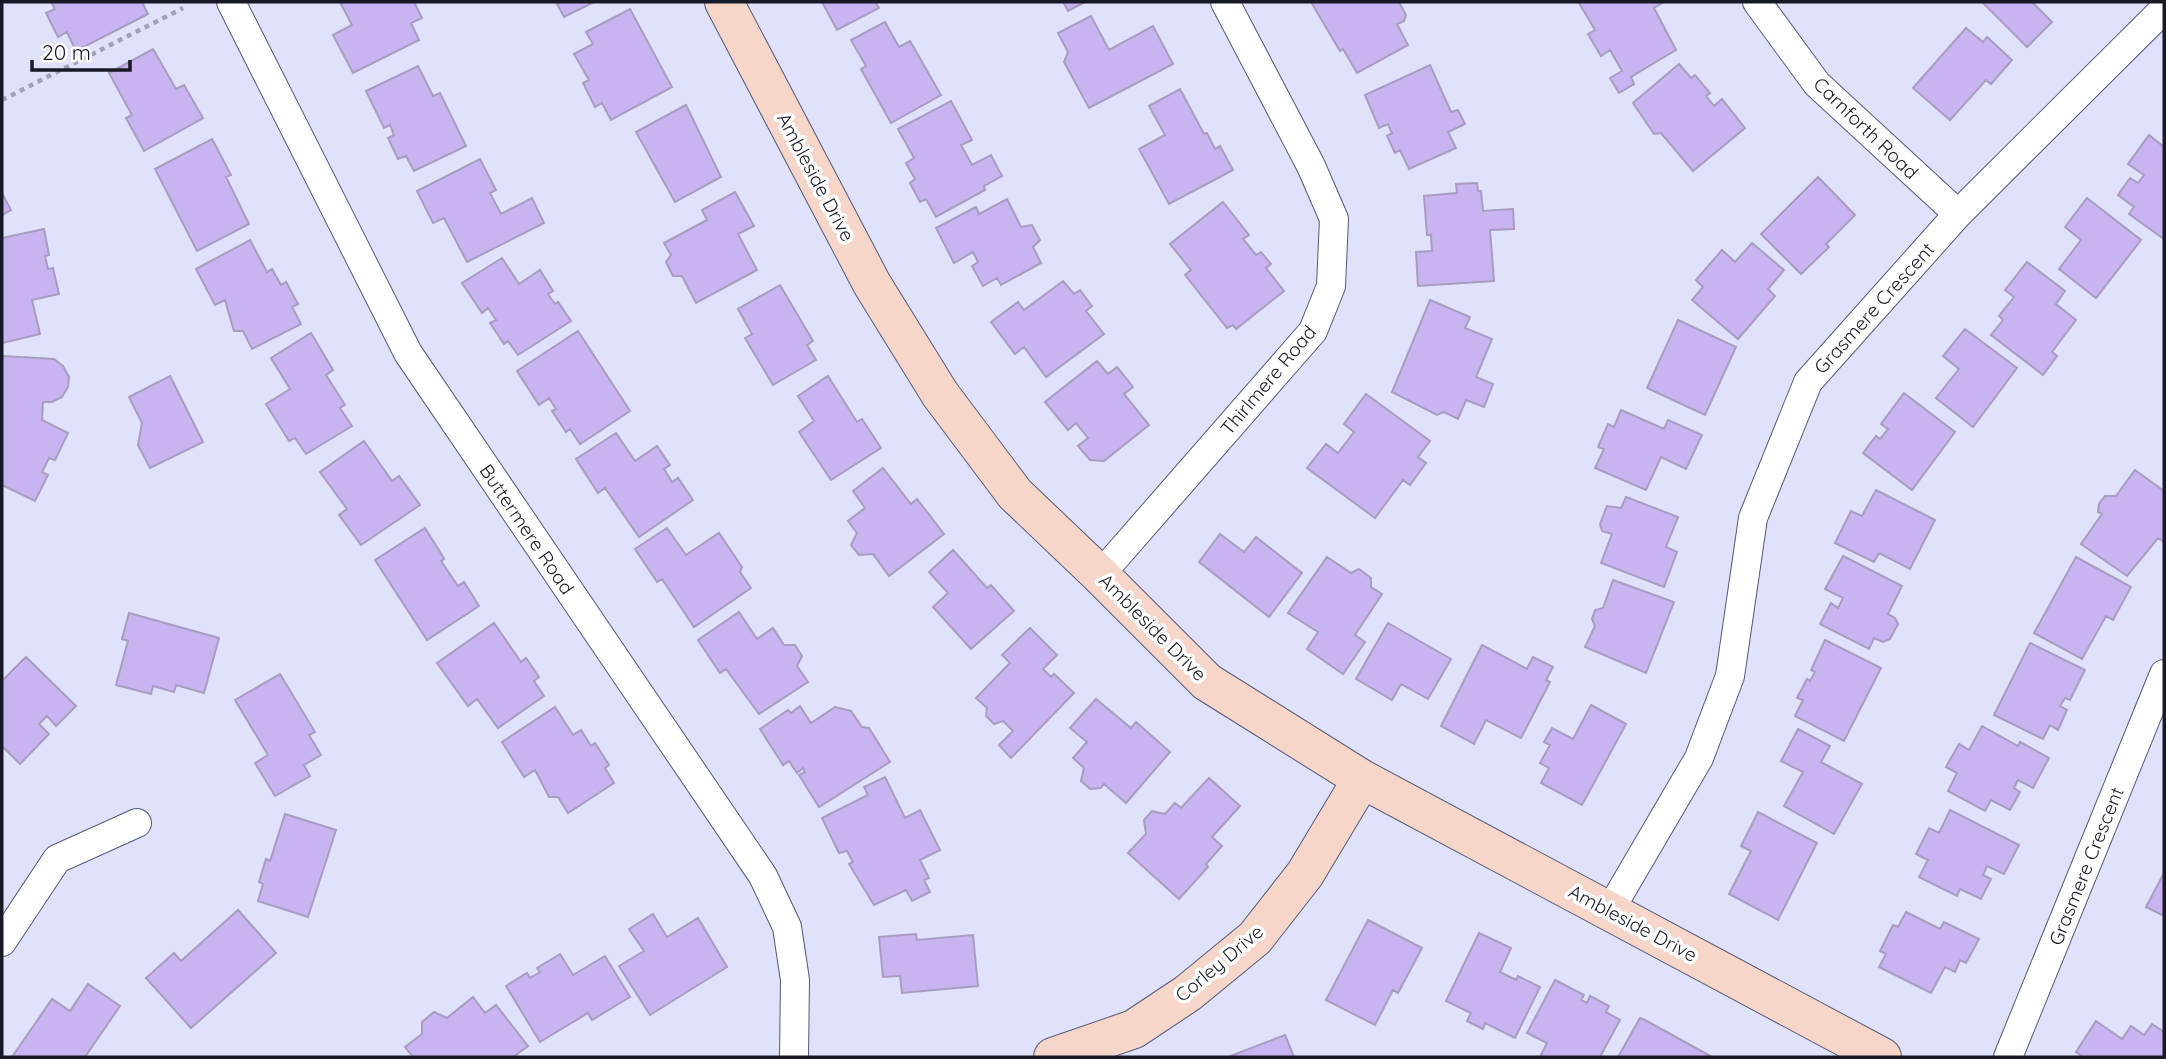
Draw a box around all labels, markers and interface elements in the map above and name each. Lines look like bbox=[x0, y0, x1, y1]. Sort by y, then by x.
scale bar bbox=[32, 28, 130, 72]
text: 20 m bbox=[42, 39, 91, 65]
street label: Carnforth Road bbox=[1808, 72, 1924, 184]
street label: Ambleside Drive bbox=[772, 109, 860, 245]
street label: Grasmere Crescent bbox=[1809, 237, 1939, 379]
street label: Thirlmere Road bbox=[1215, 320, 1321, 440]
street label: Buttermere Road bbox=[475, 459, 579, 599]
street label: Ambleside Drive bbox=[1094, 568, 1212, 686]
street label: Grasmere Crescent bbox=[2043, 783, 2129, 949]
street label: Ambleside Drive bbox=[1565, 879, 1701, 967]
street label: Corley Drive bbox=[1170, 919, 1268, 1007]

